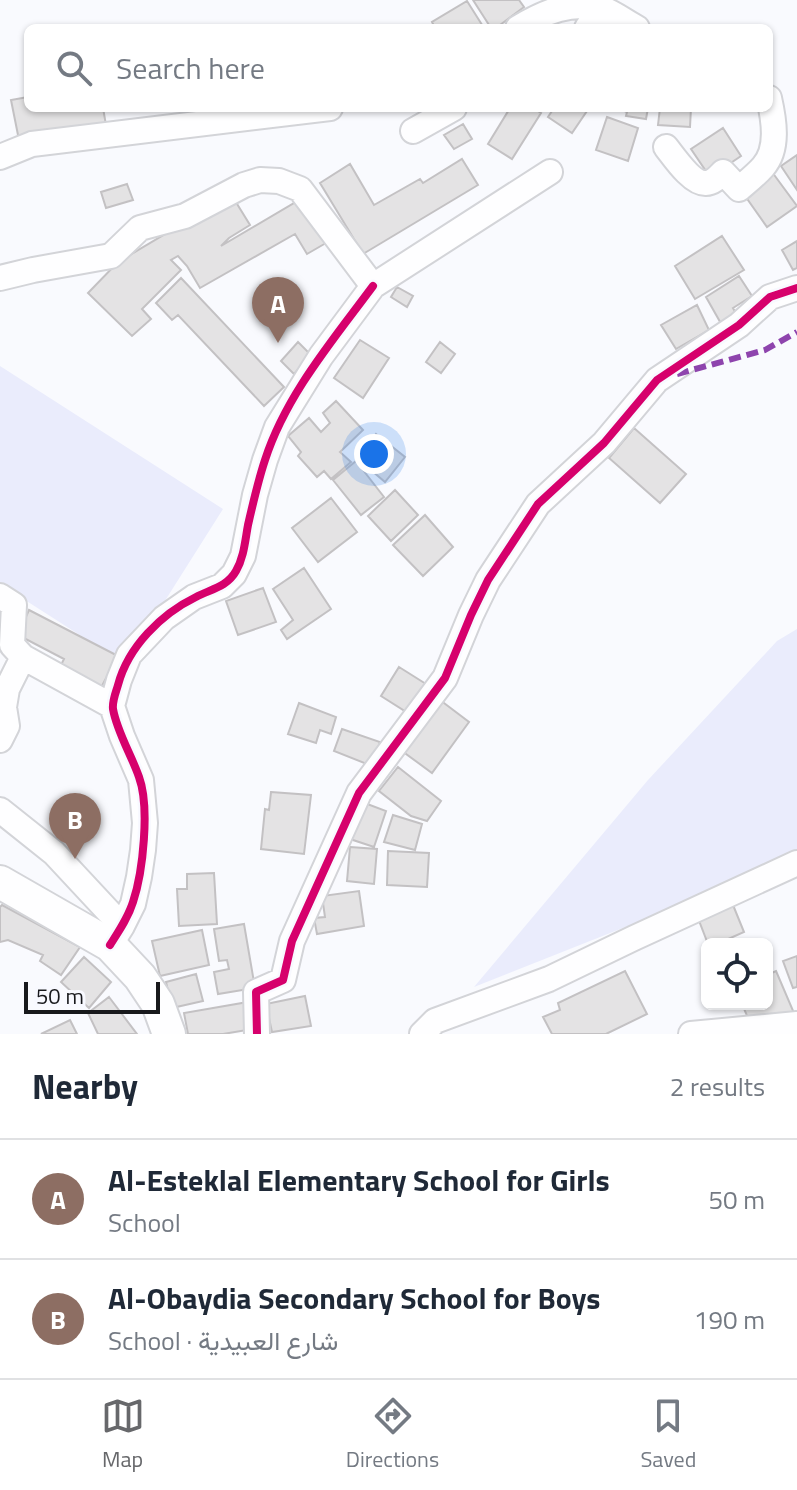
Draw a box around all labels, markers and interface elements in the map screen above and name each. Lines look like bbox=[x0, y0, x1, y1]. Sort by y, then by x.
search box bbox=[24, 24, 773, 112]
text: Search here bbox=[116, 45, 265, 91]
icon: search bbox=[52, 46, 96, 90]
pin: A bbox=[252, 277, 304, 343]
your location bbox=[354, 434, 394, 474]
pin: B bbox=[49, 793, 101, 859]
map controls bbox=[701, 938, 773, 1010]
button: locate bbox=[701, 938, 773, 1010]
scale bar bbox=[24, 978, 160, 1014]
text: 50 m bbox=[36, 979, 84, 1013]
text: Nearby bbox=[32, 1060, 138, 1112]
text: 2 results bbox=[670, 1067, 765, 1106]
text: Al-Esteklal Elementary School for Girls bbox=[108, 1157, 610, 1203]
text: A bbox=[50, 1180, 66, 1219]
text: 50 m bbox=[708, 1180, 765, 1219]
text: School bbox=[108, 1203, 181, 1242]
text: Al-Obaydia Secondary School for Boys bbox=[108, 1275, 600, 1321]
text: B bbox=[50, 1300, 66, 1339]
text: 190 m bbox=[694, 1300, 765, 1339]
text: School · شارع العبيدية bbox=[108, 1321, 338, 1360]
tab: Map bbox=[101, 1394, 145, 1476]
tab: Directions bbox=[346, 1394, 439, 1476]
tab: Saved bbox=[640, 1394, 696, 1476]

